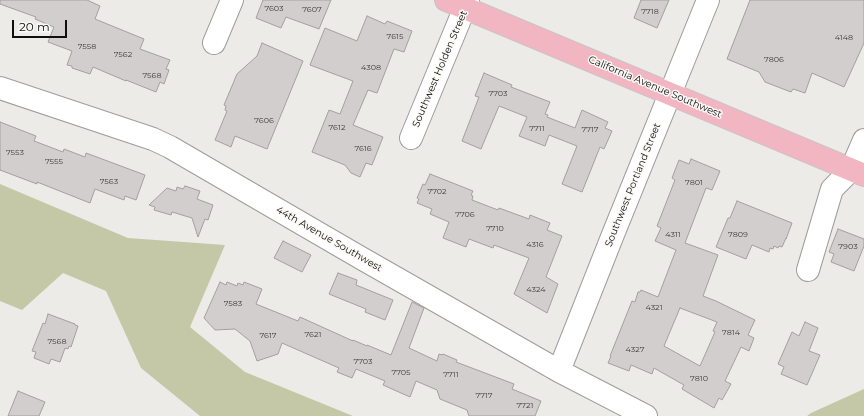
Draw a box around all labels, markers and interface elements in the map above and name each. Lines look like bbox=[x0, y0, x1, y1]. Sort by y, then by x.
house number: 7603 bbox=[264, 4, 284, 14]
house number: 7607 bbox=[302, 5, 322, 15]
house number: 7718 bbox=[641, 7, 659, 17]
street label: Southwest Holden Street bbox=[410, 9, 470, 129]
scale bar bbox=[14, 12, 69, 38]
text: 20 m bbox=[19, 19, 50, 34]
house number: 7615 bbox=[387, 32, 403, 42]
house number: 4148 bbox=[835, 33, 853, 43]
house number: 7558 bbox=[78, 42, 96, 52]
house number: 7562 bbox=[114, 50, 132, 60]
street label: California Avenue Southwest bbox=[587, 53, 723, 121]
house number: 7806 bbox=[764, 55, 784, 65]
house number: 4308 bbox=[361, 63, 381, 73]
house number: 7568 bbox=[142, 71, 162, 81]
house number: 7703 bbox=[489, 89, 507, 99]
house number: 7606 bbox=[254, 116, 274, 126]
street label: Southwest Portland Street bbox=[603, 121, 663, 249]
house number: 7612 bbox=[329, 123, 345, 133]
house number: 7711 bbox=[529, 124, 545, 134]
house number: 7717 bbox=[581, 125, 599, 135]
house number: 7616 bbox=[354, 144, 372, 154]
house number: 7553 bbox=[6, 148, 24, 158]
house number: 7555 bbox=[45, 157, 63, 167]
house number: 7563 bbox=[100, 177, 118, 187]
house number: 7801 bbox=[685, 178, 703, 188]
house number: 7702 bbox=[427, 187, 447, 197]
street label: 44th Avenue Southwest bbox=[274, 204, 384, 274]
house number: 7706 bbox=[455, 210, 475, 220]
house number: 7710 bbox=[486, 224, 504, 234]
house number: 4311 bbox=[665, 230, 681, 240]
house number: 7809 bbox=[728, 230, 748, 240]
house number: 4316 bbox=[526, 240, 544, 250]
house number: 7903 bbox=[838, 242, 858, 252]
house number: 4324 bbox=[526, 285, 546, 295]
house number: 7583 bbox=[224, 299, 242, 309]
house number: 4321 bbox=[645, 303, 663, 313]
house number: 7814 bbox=[722, 328, 740, 338]
house number: 7621 bbox=[305, 330, 321, 340]
house number: 7617 bbox=[259, 331, 277, 341]
house number: 7568 bbox=[47, 337, 67, 347]
house number: 4327 bbox=[626, 345, 644, 355]
house number: 7703 bbox=[354, 357, 372, 367]
house number: 7705 bbox=[391, 368, 411, 378]
house number: 7711 bbox=[443, 370, 459, 380]
house number: 7810 bbox=[690, 374, 708, 384]
house number: 7717 bbox=[475, 391, 493, 401]
house number: 7721 bbox=[517, 401, 533, 411]

